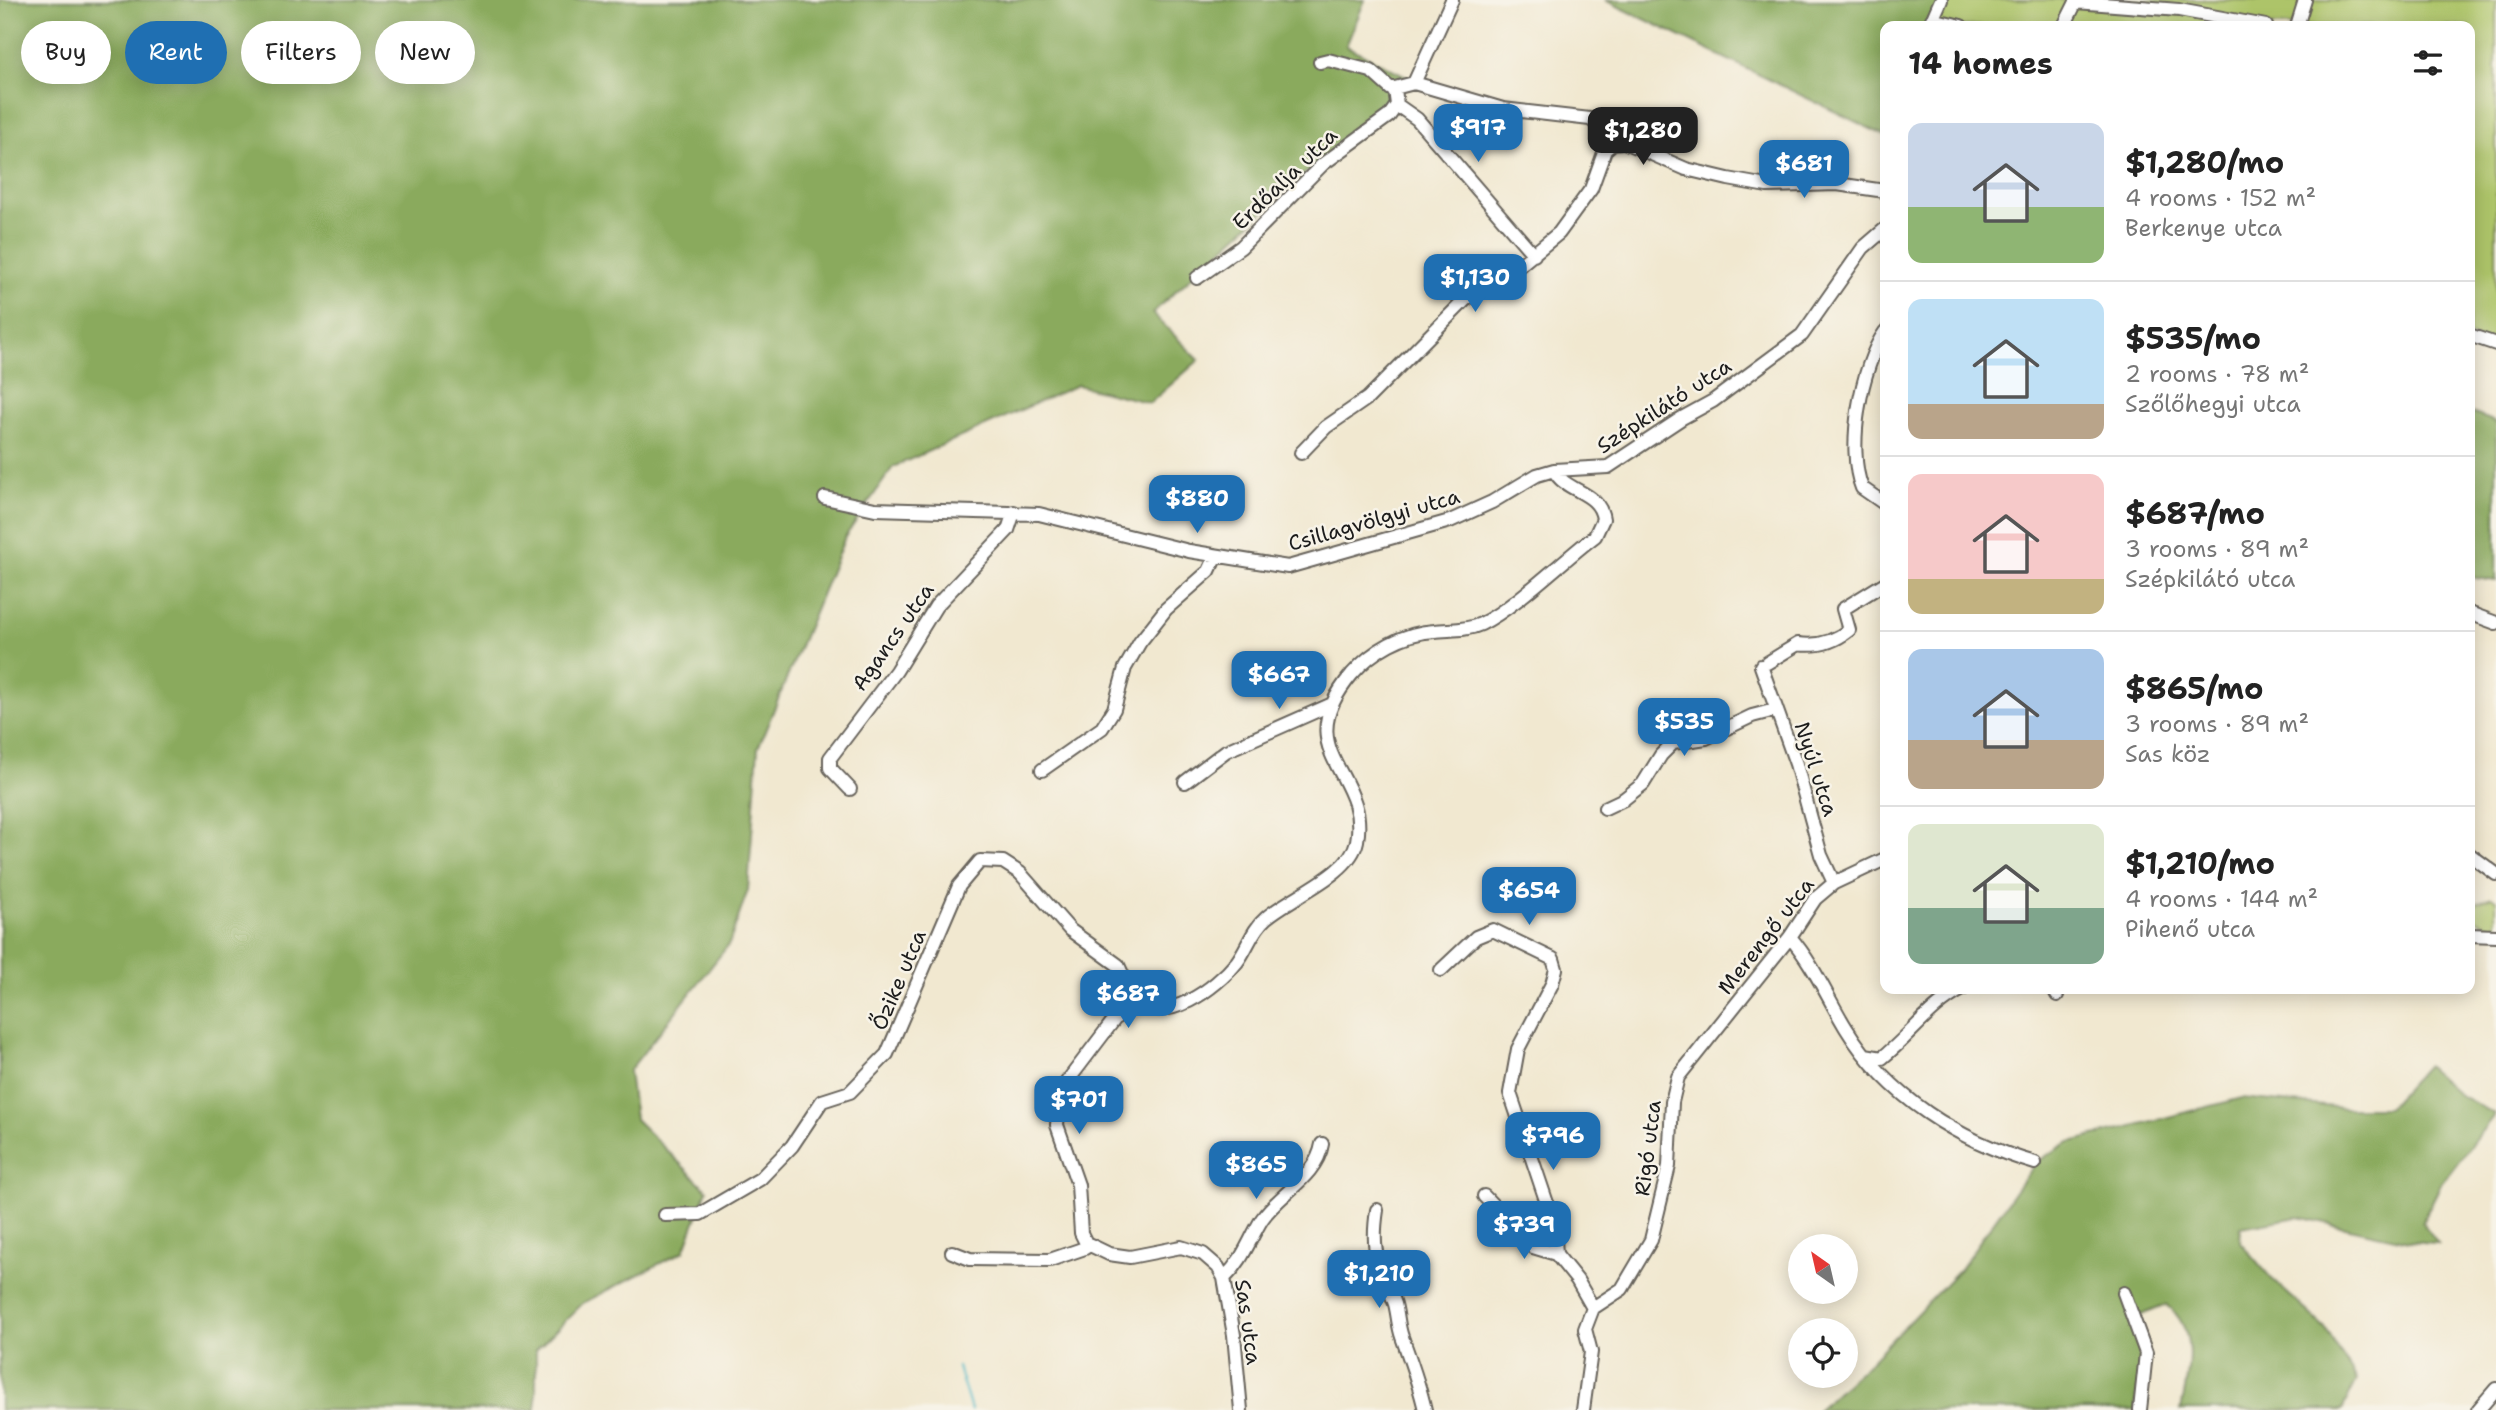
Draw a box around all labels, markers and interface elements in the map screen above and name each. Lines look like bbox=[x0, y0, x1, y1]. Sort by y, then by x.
chip: Buy bbox=[21, 21, 111, 84]
chip: Rent bbox=[125, 21, 227, 84]
chip: Filters bbox=[241, 21, 361, 84]
chip: New bbox=[375, 21, 475, 84]
text: 14 homes bbox=[1908, 43, 2053, 84]
icon: filters bbox=[2409, 44, 2447, 82]
pin: $917 bbox=[1437, 104, 1519, 164]
pin: $1,280 bbox=[1586, 108, 1700, 167]
text: $917 bbox=[1450, 112, 1506, 142]
text: $1,280 bbox=[1604, 115, 1682, 145]
street label: Erdőalja utca bbox=[1226, 122, 1344, 236]
pin: $681 bbox=[1763, 140, 1845, 200]
text: $1,280/mo bbox=[2125, 142, 2284, 183]
text: $681 bbox=[1775, 148, 1833, 178]
icon: home bbox=[1964, 151, 2048, 235]
text: 4 rooms · 152 m² bbox=[2125, 183, 2316, 213]
text: Berkenye utca bbox=[2125, 213, 2282, 243]
pin: $1,130 bbox=[1418, 254, 1532, 314]
text: $1,130 bbox=[1440, 262, 1510, 292]
text: $535/mo bbox=[2125, 318, 2261, 359]
icon: home bbox=[1964, 327, 2048, 411]
street label: Szépkilátó utca bbox=[1591, 352, 1737, 460]
text: 2 rooms · 78 m² bbox=[2125, 359, 2309, 389]
text: Szőlőhegyi utca bbox=[2125, 389, 2301, 419]
pin: $880 bbox=[1156, 476, 1238, 535]
street label: Csillagvölgyi utca bbox=[1285, 482, 1463, 558]
text: $880 bbox=[1165, 483, 1229, 513]
text: $687/mo bbox=[2125, 493, 2265, 534]
icon: home bbox=[1964, 502, 2048, 586]
text: 3 rooms · 89 m² bbox=[2125, 534, 2309, 564]
text: Szépkilátó utca bbox=[2125, 564, 2295, 594]
street label: Agancs utca bbox=[845, 577, 941, 697]
pin: $667 bbox=[1238, 652, 1320, 711]
text: $667 bbox=[1248, 659, 1310, 689]
text: $865/mo bbox=[2125, 668, 2264, 709]
icon: home bbox=[1964, 677, 2048, 761]
pin: $535 bbox=[1643, 698, 1725, 758]
text: $535 bbox=[1654, 706, 1714, 736]
text: 3 rooms · 89 m² bbox=[2125, 709, 2309, 739]
street label: Nyúl utca bbox=[1788, 718, 1844, 820]
text: Sas köz bbox=[2125, 739, 2211, 769]
text: $1,210/mo bbox=[2125, 843, 2275, 884]
icon: home bbox=[1964, 852, 2048, 936]
pin: $654 bbox=[1488, 867, 1570, 927]
street label: Merengő utca bbox=[1712, 872, 1820, 1000]
text: $654 bbox=[1498, 875, 1560, 905]
text: 4 rooms · 144 m² bbox=[2125, 884, 2318, 914]
text: Pihenő utca bbox=[2125, 914, 2255, 944]
street label: Őzike utca bbox=[864, 925, 933, 1035]
pin: $687 bbox=[1087, 970, 1169, 1030]
text: $687 bbox=[1096, 978, 1160, 1008]
pin: $701 bbox=[1038, 1076, 1120, 1136]
text: $701 bbox=[1050, 1084, 1108, 1114]
street label: Rigó utca bbox=[1628, 1098, 1668, 1198]
pin: $796 bbox=[1512, 1112, 1594, 1172]
text: $796 bbox=[1521, 1120, 1585, 1150]
pin: $865 bbox=[1215, 1142, 1297, 1201]
text: $865 bbox=[1225, 1149, 1287, 1179]
pin: $739 bbox=[1483, 1202, 1565, 1261]
text: $739 bbox=[1493, 1209, 1555, 1239]
north arrow bbox=[1788, 1234, 1858, 1304]
map controls bbox=[1788, 1234, 1858, 1388]
pin: $1,210 bbox=[1322, 1250, 1436, 1310]
text: $1,210 bbox=[1343, 1258, 1415, 1288]
street label: Sas utca bbox=[1228, 1278, 1268, 1366]
button: locate bbox=[1788, 1318, 1858, 1388]

